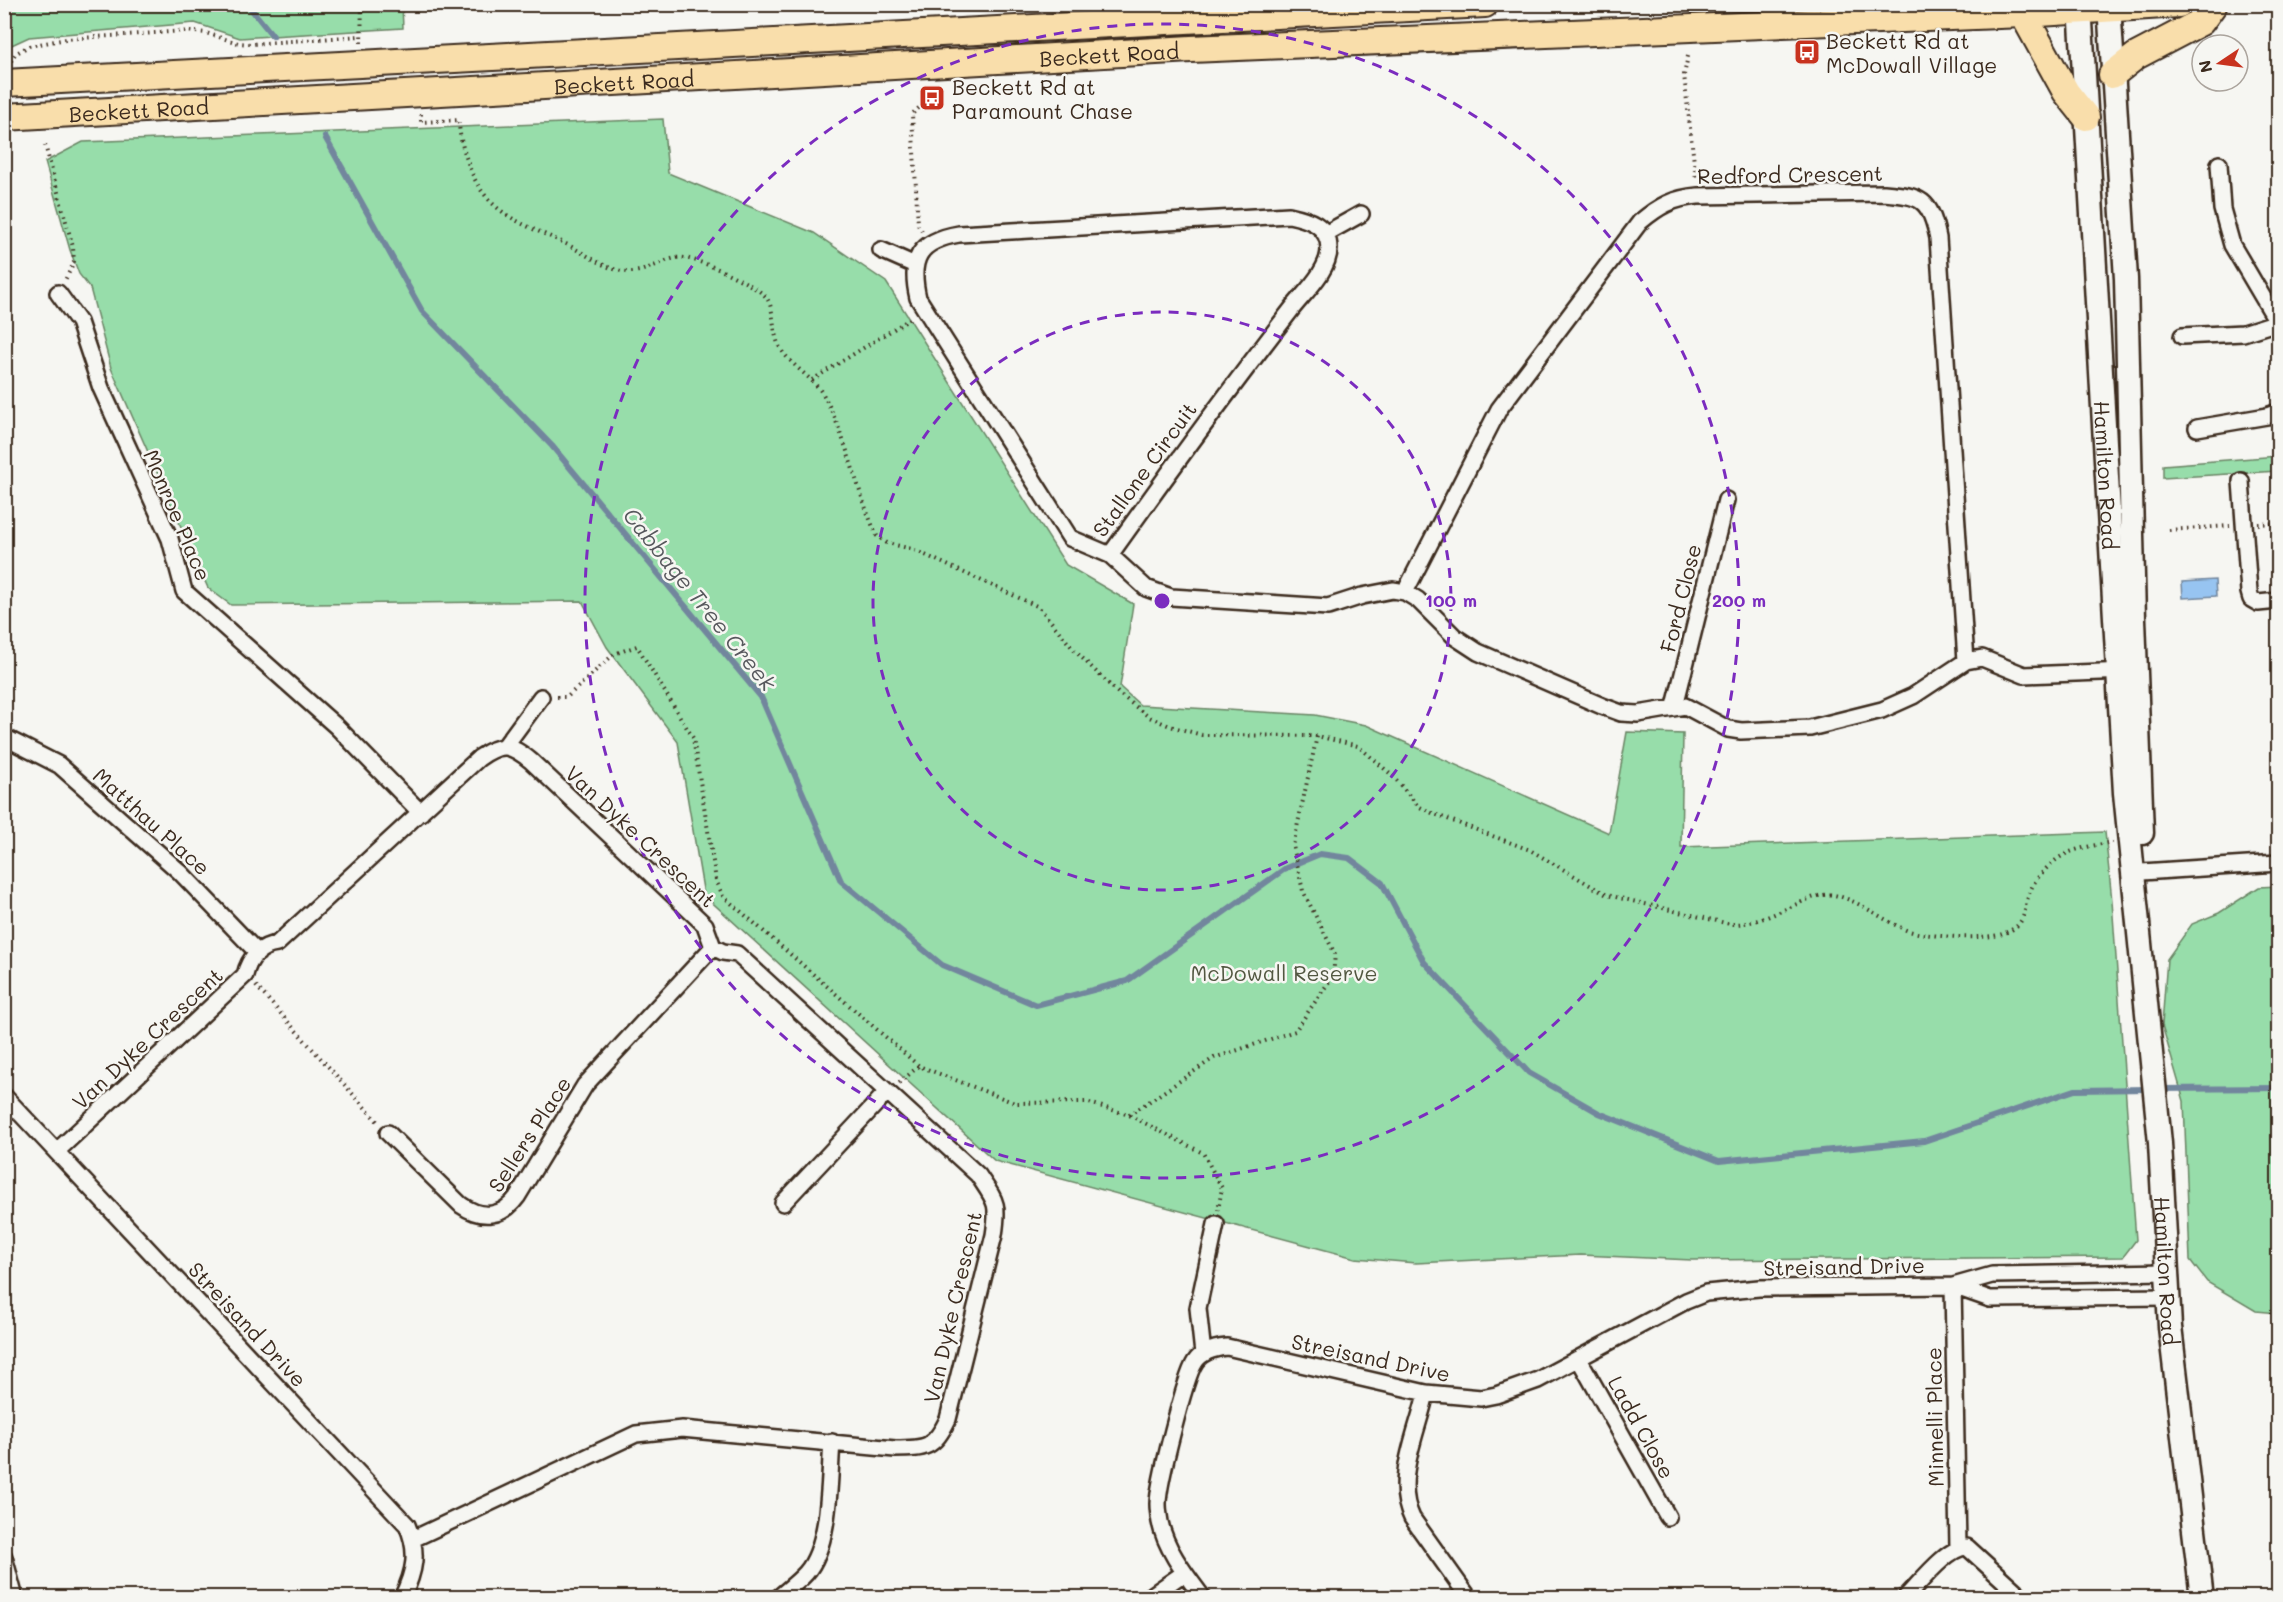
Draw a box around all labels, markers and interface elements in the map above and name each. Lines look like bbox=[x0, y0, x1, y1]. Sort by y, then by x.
place label: Beckett Rd at McDowall Village bbox=[1826, 27, 1997, 78]
north arrow bbox=[2190, 33, 2250, 93]
street label: Beckett Road bbox=[1038, 36, 1180, 71]
bus stop icon: Beckett Rd at McDowall Village bbox=[1792, 37, 1822, 67]
text: N bbox=[2193, 58, 2216, 75]
street label: Beckett Road bbox=[553, 64, 695, 99]
place label: Beckett Rd at Paramount Chase bbox=[952, 73, 1133, 124]
bus stop icon: Beckett Rd at Paramount Chase bbox=[917, 83, 947, 113]
street label: Beckett Road bbox=[68, 92, 210, 127]
street label: Redford Crescent bbox=[1697, 159, 1883, 189]
street label: Stallone Circuit bbox=[1086, 396, 1202, 542]
street label: Hamilton Road bbox=[2089, 400, 2125, 550]
street label: Monroe Place bbox=[138, 445, 218, 585]
water label: Cabbage Tree Creek bbox=[617, 501, 784, 698]
street label: Ford Close bbox=[1654, 541, 1706, 655]
text: 100 m bbox=[1425, 588, 1477, 612]
text: 200 m bbox=[1712, 588, 1766, 612]
centre of rings bbox=[1152, 591, 1172, 611]
street label: Van Dyke Crescent bbox=[560, 759, 722, 913]
street label: Matthau Place bbox=[88, 761, 216, 881]
park label: McDowall Reserve bbox=[1191, 959, 1377, 986]
street label: Van Dyke Crescent bbox=[66, 961, 228, 1115]
street label: Sellers Place bbox=[482, 1071, 576, 1197]
street label: Hamilton Road bbox=[2149, 1196, 2186, 1347]
street label: Van Dyke Crescent bbox=[917, 1208, 987, 1406]
street label: Streisand Drive bbox=[1763, 1251, 1925, 1281]
street label: Streisand Drive bbox=[183, 1256, 313, 1392]
street label: Streisand Drive bbox=[1289, 1327, 1453, 1387]
street label: Minnelli Place bbox=[1919, 1347, 1949, 1487]
street label: Ladd Close bbox=[1603, 1371, 1681, 1483]

